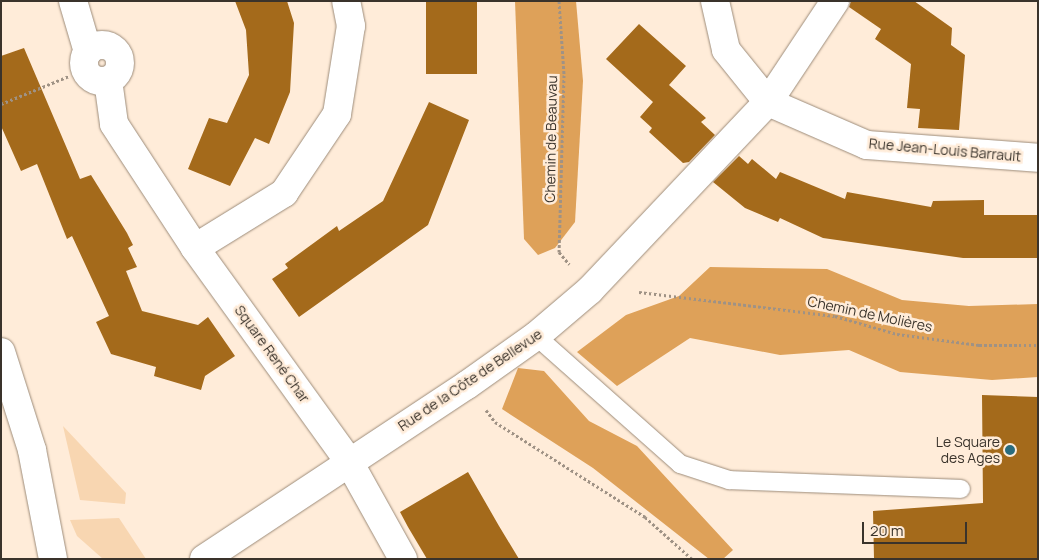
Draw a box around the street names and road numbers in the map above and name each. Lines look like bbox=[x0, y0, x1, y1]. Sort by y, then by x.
street label: Chemin de Beauvau bbox=[541, 75, 561, 203]
street label: Rue Jean-Louis Barrault bbox=[868, 135, 1022, 165]
street label: Chemin de Molières bbox=[806, 293, 934, 335]
street label: Square René Char bbox=[231, 302, 313, 406]
street label: Rue de la Côte de Bellevue bbox=[395, 326, 545, 434]

